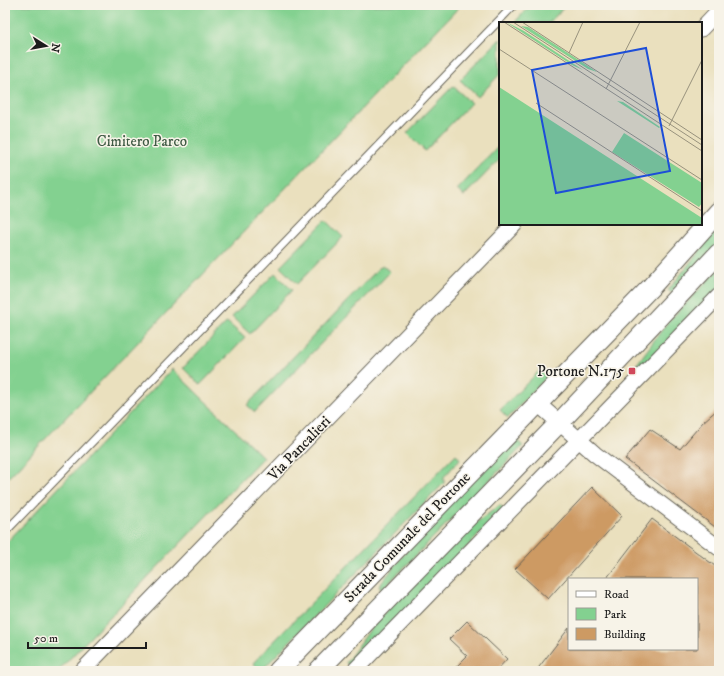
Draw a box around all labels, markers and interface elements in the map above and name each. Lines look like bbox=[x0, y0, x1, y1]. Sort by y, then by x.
inset map bbox=[499, 22, 702, 225]
north arrow bbox=[26, 26, 66, 66]
text: N bbox=[47, 42, 63, 53]
park label: Cimitero Parco bbox=[97, 132, 187, 151]
place label: Portone N.175 bbox=[537, 362, 625, 381]
marker: Portone N.175 bbox=[627, 366, 637, 376]
street label: Via Pancalieri bbox=[263, 412, 335, 485]
street label: Strada Comunale del Portone bbox=[340, 468, 475, 607]
legend bbox=[568, 578, 698, 650]
text: Road bbox=[604, 587, 629, 602]
text: Park bbox=[604, 607, 626, 622]
scale bar bbox=[28, 624, 146, 650]
text: Building bbox=[604, 627, 645, 642]
text: 50 m bbox=[34, 631, 58, 646]

